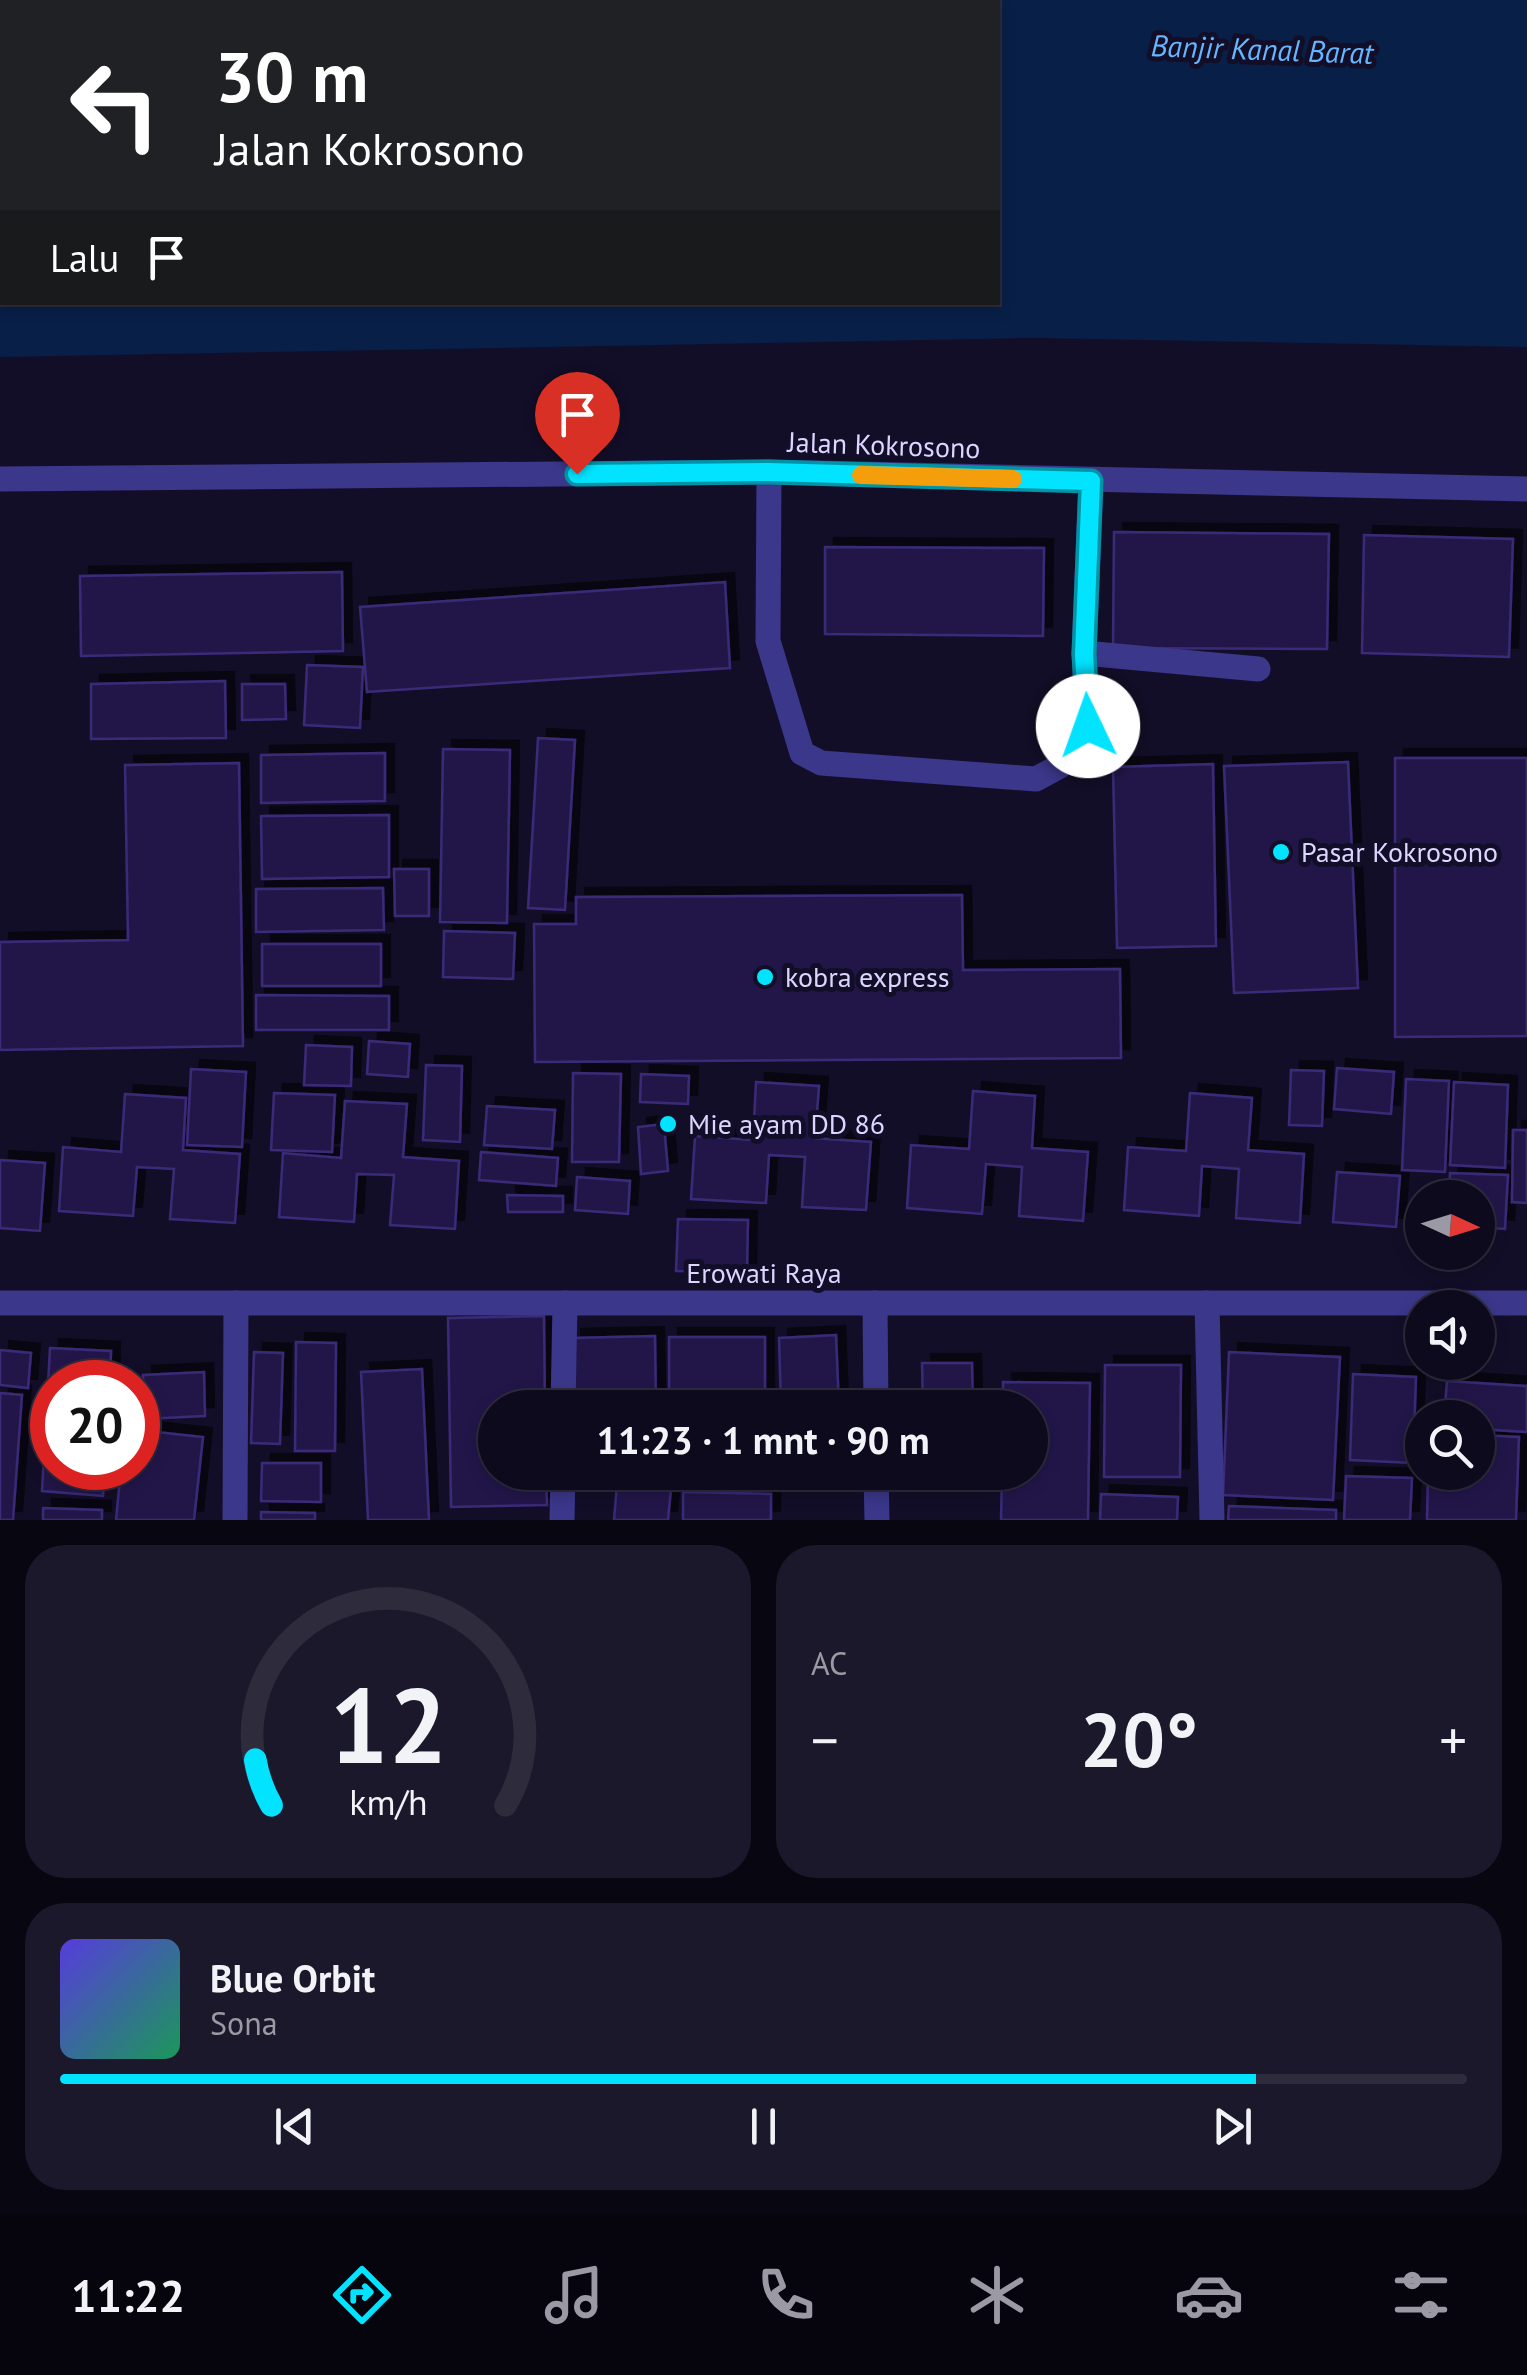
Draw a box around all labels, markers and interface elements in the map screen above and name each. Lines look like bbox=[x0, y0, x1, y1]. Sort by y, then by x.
water label: Banjir Kanal Barat bbox=[1150, 25, 1376, 72]
text: 30 m bbox=[215, 31, 368, 121]
icon: left bbox=[50, 40, 180, 170]
text: Jalan Kokrosono bbox=[215, 119, 525, 177]
icon: arrive bbox=[139, 230, 194, 285]
text: Lalu bbox=[50, 233, 119, 282]
pin bbox=[535, 372, 620, 475]
icon: arrive bbox=[550, 387, 605, 442]
street label: Jalan Kokrosono bbox=[786, 423, 981, 466]
position arrow bbox=[1036, 674, 1140, 778]
place label: Pasar Kokrosono bbox=[1301, 833, 1498, 870]
marker: Pasar Kokrosono bbox=[1270, 841, 1292, 863]
place label: kobra express bbox=[785, 958, 950, 995]
marker: kobra express bbox=[754, 966, 776, 988]
place label: Mie ayam DD 86 bbox=[688, 1105, 885, 1142]
marker: Mie ayam DD 86 bbox=[657, 1113, 679, 1135]
north arrow bbox=[1405, 1180, 1495, 1270]
map controls bbox=[1405, 1180, 1495, 1490]
street label: Erowati Raya bbox=[686, 1254, 842, 1291]
button: sound bbox=[1405, 1290, 1495, 1380]
speed limit sign: 20 bbox=[30, 1360, 160, 1490]
button: search bbox=[1405, 1400, 1495, 1490]
text: 11:23 · 1 mnt · 90 m bbox=[596, 1415, 930, 1464]
text: AC bbox=[811, 1642, 847, 1684]
text: 12 bbox=[329, 1657, 447, 1792]
text: 20° bbox=[1080, 1691, 1198, 1788]
text: − bbox=[811, 1704, 839, 1775]
text: + bbox=[1439, 1704, 1467, 1775]
text: km/h bbox=[349, 1779, 427, 1825]
text: Blue Orbit bbox=[210, 1953, 375, 2002]
text: Sona bbox=[210, 2002, 278, 2044]
icon: previous bbox=[267, 2099, 322, 2154]
icon: pause bbox=[736, 2099, 791, 2154]
icon: next bbox=[1205, 2099, 1260, 2154]
icon: directions bbox=[327, 2260, 397, 2330]
icon: music bbox=[539, 2260, 609, 2330]
icon: phone bbox=[751, 2260, 821, 2330]
icon: climate bbox=[962, 2260, 1032, 2330]
icon: car bbox=[1174, 2260, 1244, 2330]
icon: filters bbox=[1386, 2260, 1456, 2330]
text: 11:22 bbox=[71, 2266, 185, 2324]

